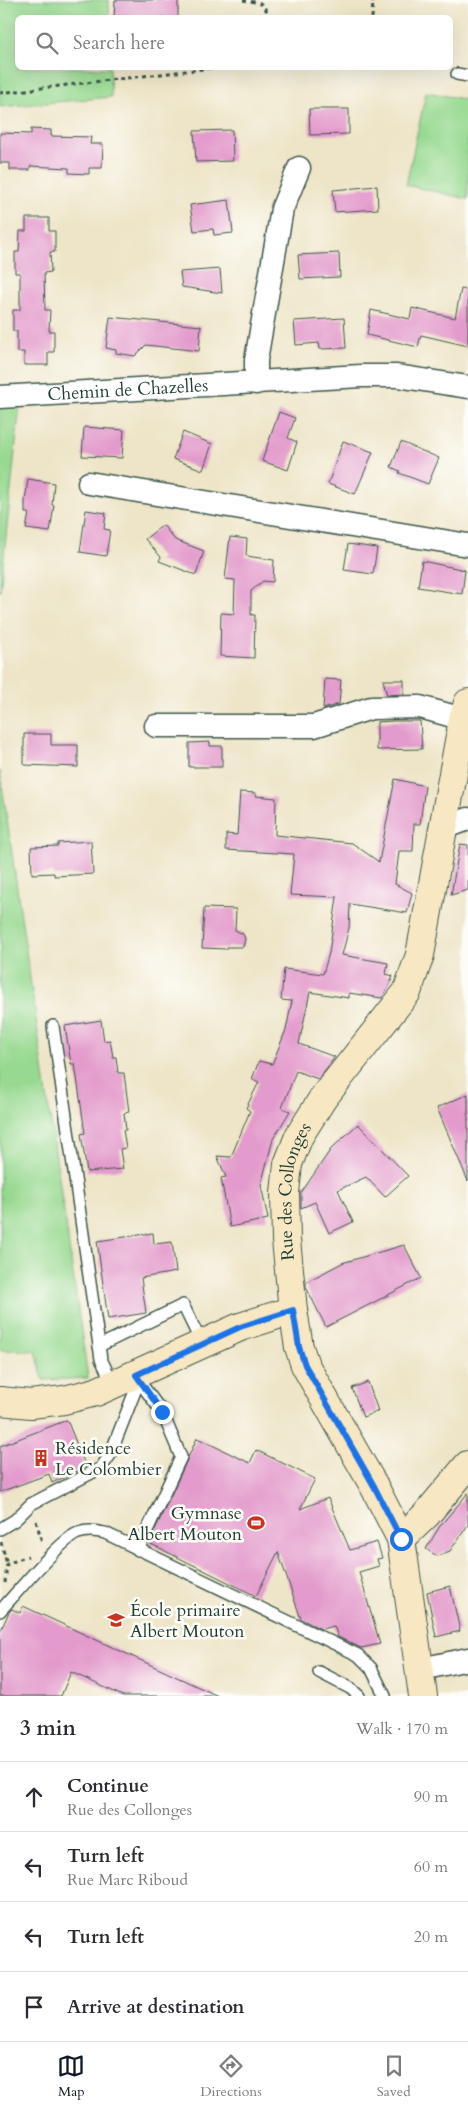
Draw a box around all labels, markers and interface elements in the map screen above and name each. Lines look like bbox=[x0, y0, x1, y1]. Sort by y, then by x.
search box bbox=[15, 15, 453, 70]
icon: search bbox=[33, 29, 61, 57]
text: Search here bbox=[73, 30, 165, 56]
street label: Chemin de Chazelles bbox=[47, 372, 209, 407]
street label: Rue des Collonges bbox=[272, 1117, 317, 1262]
route end bbox=[151, 1401, 174, 1424]
place label: Résidence Le Colombier bbox=[55, 1436, 162, 1482]
building icon: Résidence Le Colombier bbox=[31, 1448, 51, 1468]
place label: Gymnase Albert Mouton bbox=[127, 1501, 243, 1547]
sports icon: Gymnase Albert Mouton bbox=[246, 1513, 266, 1533]
route start bbox=[390, 1528, 413, 1551]
place label: École primaire Albert Mouton bbox=[130, 1598, 245, 1644]
school or university icon: École primaire Albert Mouton bbox=[106, 1610, 126, 1630]
text: 3 min bbox=[20, 1714, 76, 1743]
text: Walk · 170 m bbox=[356, 1718, 448, 1740]
text: Continue bbox=[67, 1773, 149, 1799]
icon: ahead bbox=[20, 1783, 48, 1811]
text: 90 m bbox=[414, 1786, 448, 1808]
text: Rue des Collonges bbox=[67, 1799, 192, 1821]
text: Turn left bbox=[67, 1843, 144, 1869]
icon: left bbox=[20, 1853, 48, 1881]
text: 60 m bbox=[414, 1856, 448, 1878]
text: Rue Marc Riboud bbox=[67, 1869, 188, 1891]
icon: left bbox=[20, 1923, 48, 1951]
text: Turn left bbox=[67, 1924, 144, 1950]
text: 20 m bbox=[414, 1926, 448, 1948]
icon: arrive bbox=[20, 1993, 48, 2021]
text: Arrive at destination bbox=[67, 1994, 244, 2020]
tab: Map bbox=[57, 2052, 85, 2101]
tab: Directions bbox=[200, 2052, 262, 2101]
tab: Saved bbox=[377, 2052, 411, 2101]

